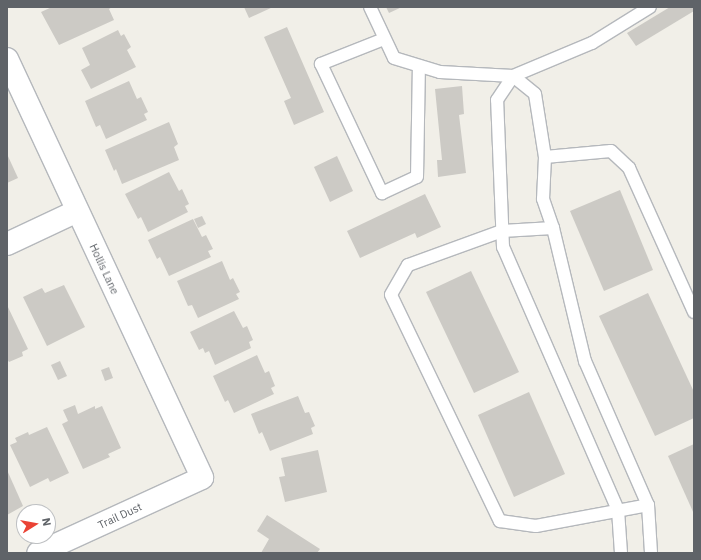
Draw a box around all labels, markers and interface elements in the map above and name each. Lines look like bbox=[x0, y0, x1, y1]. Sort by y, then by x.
street label: Hollis Lane bbox=[87, 242, 121, 296]
street label: Trail Dust bbox=[96, 500, 144, 532]
north arrow bbox=[16, 504, 56, 544]
text: N bbox=[39, 517, 54, 527]

